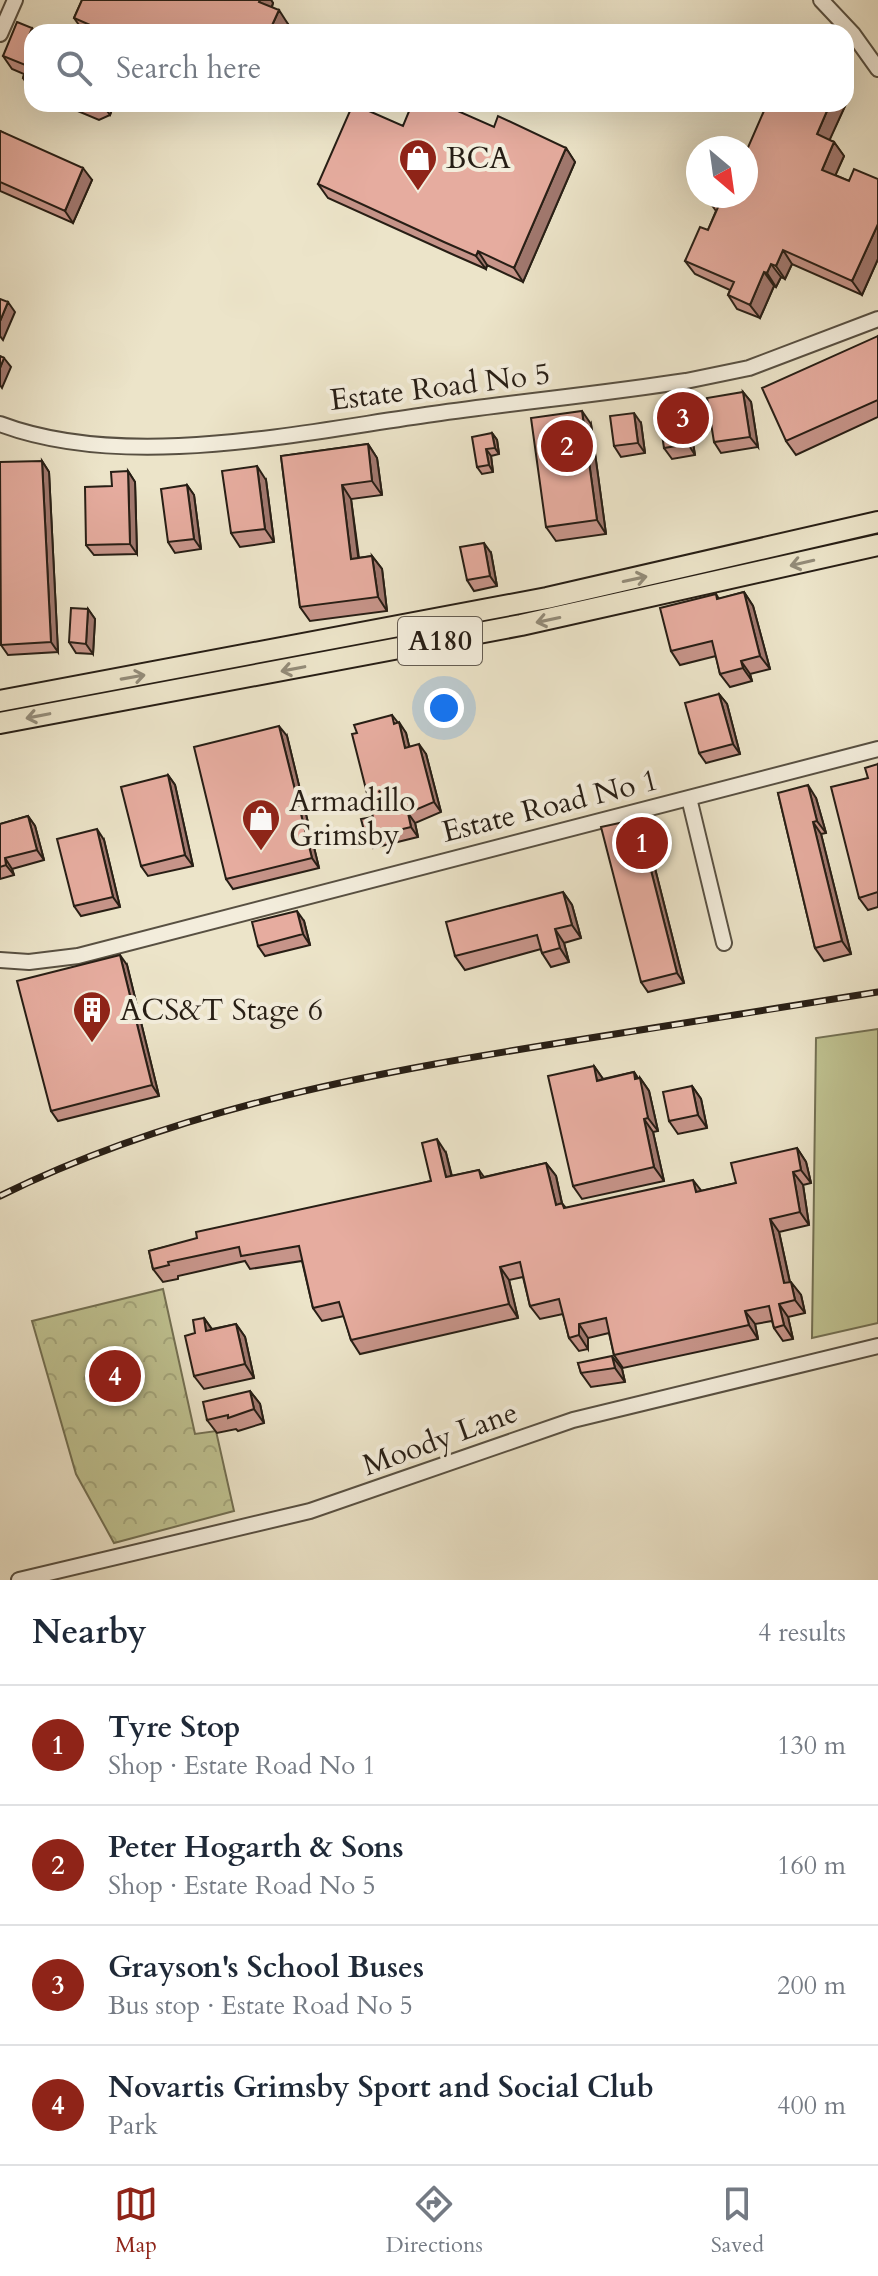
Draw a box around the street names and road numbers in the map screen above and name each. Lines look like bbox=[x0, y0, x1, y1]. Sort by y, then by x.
street label: Estate Road No 5 bbox=[328, 353, 552, 421]
road number: A180 bbox=[398, 617, 482, 665]
street label: Estate Road No 1 bbox=[438, 762, 662, 850]
street label: Moody Lane bbox=[357, 1392, 523, 1486]

